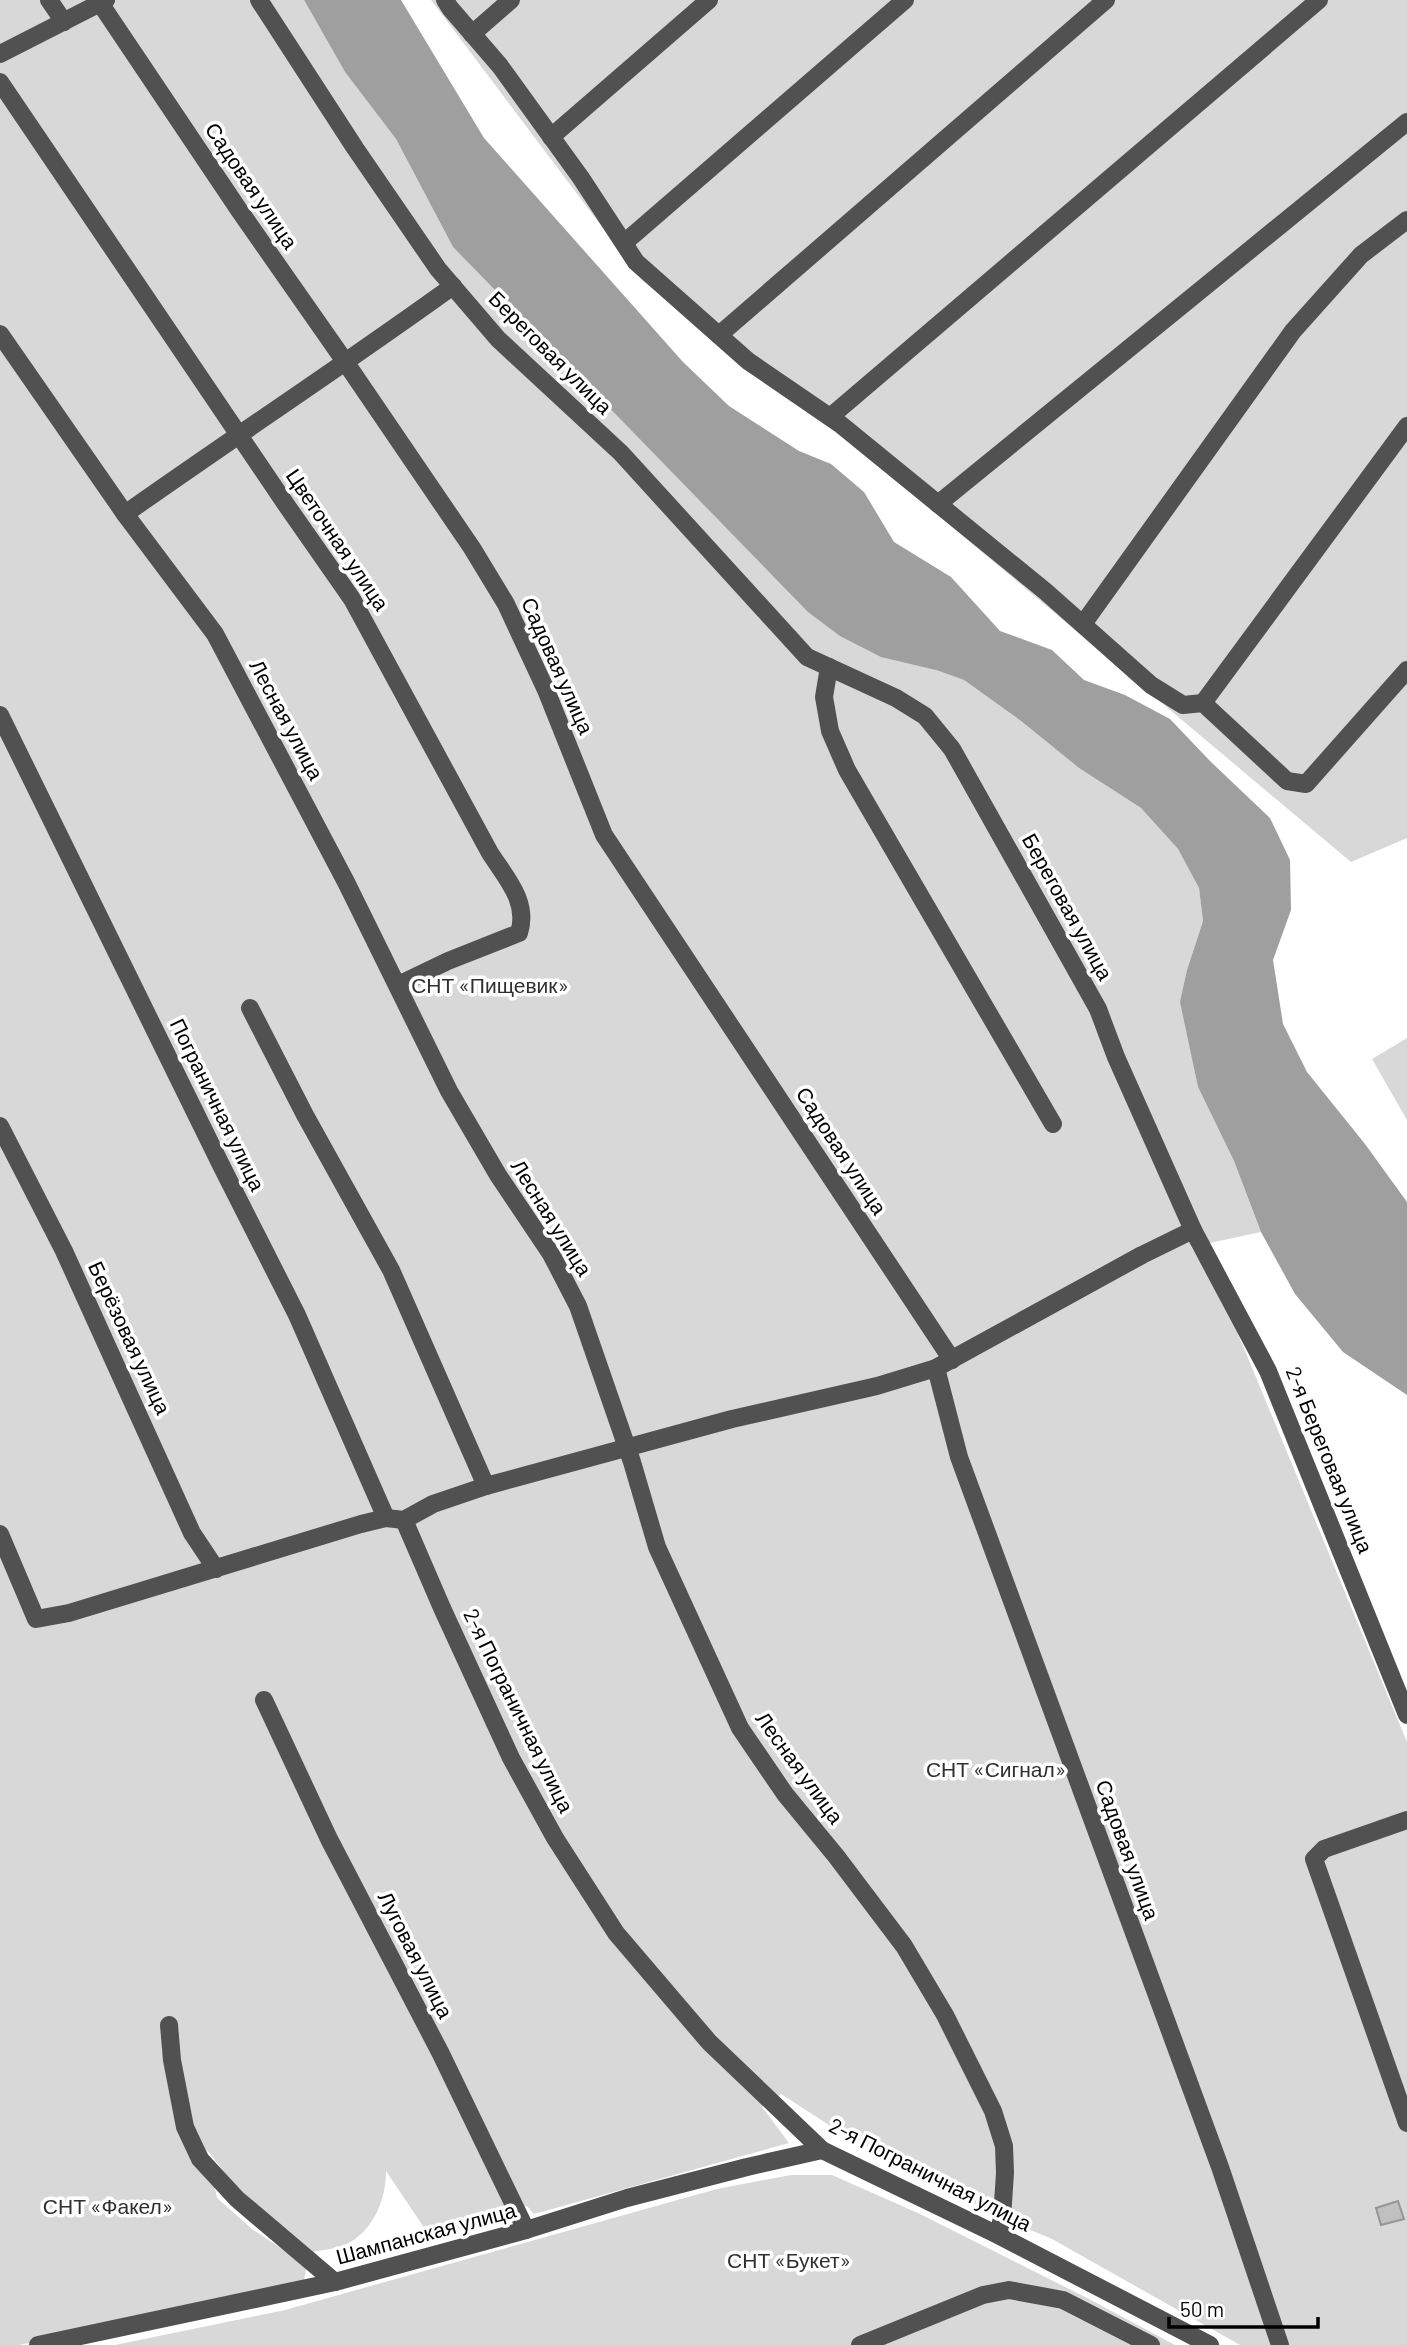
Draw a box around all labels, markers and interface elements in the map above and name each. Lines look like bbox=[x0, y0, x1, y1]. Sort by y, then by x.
street label: Садовая улица bbox=[201, 117, 304, 253]
street label: Береговая улица bbox=[484, 285, 618, 419]
street label: Цветочная улица bbox=[282, 464, 395, 615]
street label: Садовая улица bbox=[517, 593, 600, 738]
street label: Лесная улица bbox=[245, 655, 330, 784]
street label: Береговая улица bbox=[1018, 829, 1119, 984]
park label: СНТ «Пищевик» bbox=[411, 972, 569, 997]
street label: Пограничная улица bbox=[166, 1014, 271, 1195]
street label: Садовая улица bbox=[792, 1082, 893, 1219]
street label: Лесная улица bbox=[507, 1154, 598, 1280]
street label: Берёзовая улица bbox=[84, 1257, 177, 1418]
street label: 2-я Береговая улица bbox=[1282, 1363, 1379, 1557]
street label: 2-я Пограничная улица bbox=[459, 1604, 580, 1817]
street label: Лесная улица bbox=[751, 1706, 849, 1828]
park label: СНТ «Сигнал» bbox=[926, 1756, 1066, 1781]
street label: Садовая улица bbox=[1092, 1776, 1165, 1923]
street label: Луговая улица bbox=[374, 1887, 459, 2022]
street label: 2-я Пограничная улица bbox=[825, 2112, 1036, 2236]
park label: СНТ «Факел» bbox=[43, 2193, 173, 2218]
street label: Шампанская улица bbox=[333, 2196, 519, 2269]
park label: СНТ «Букет» bbox=[727, 2247, 851, 2272]
scale bar bbox=[1169, 2286, 1318, 2330]
text: 50 m bbox=[1180, 2296, 1224, 2321]

